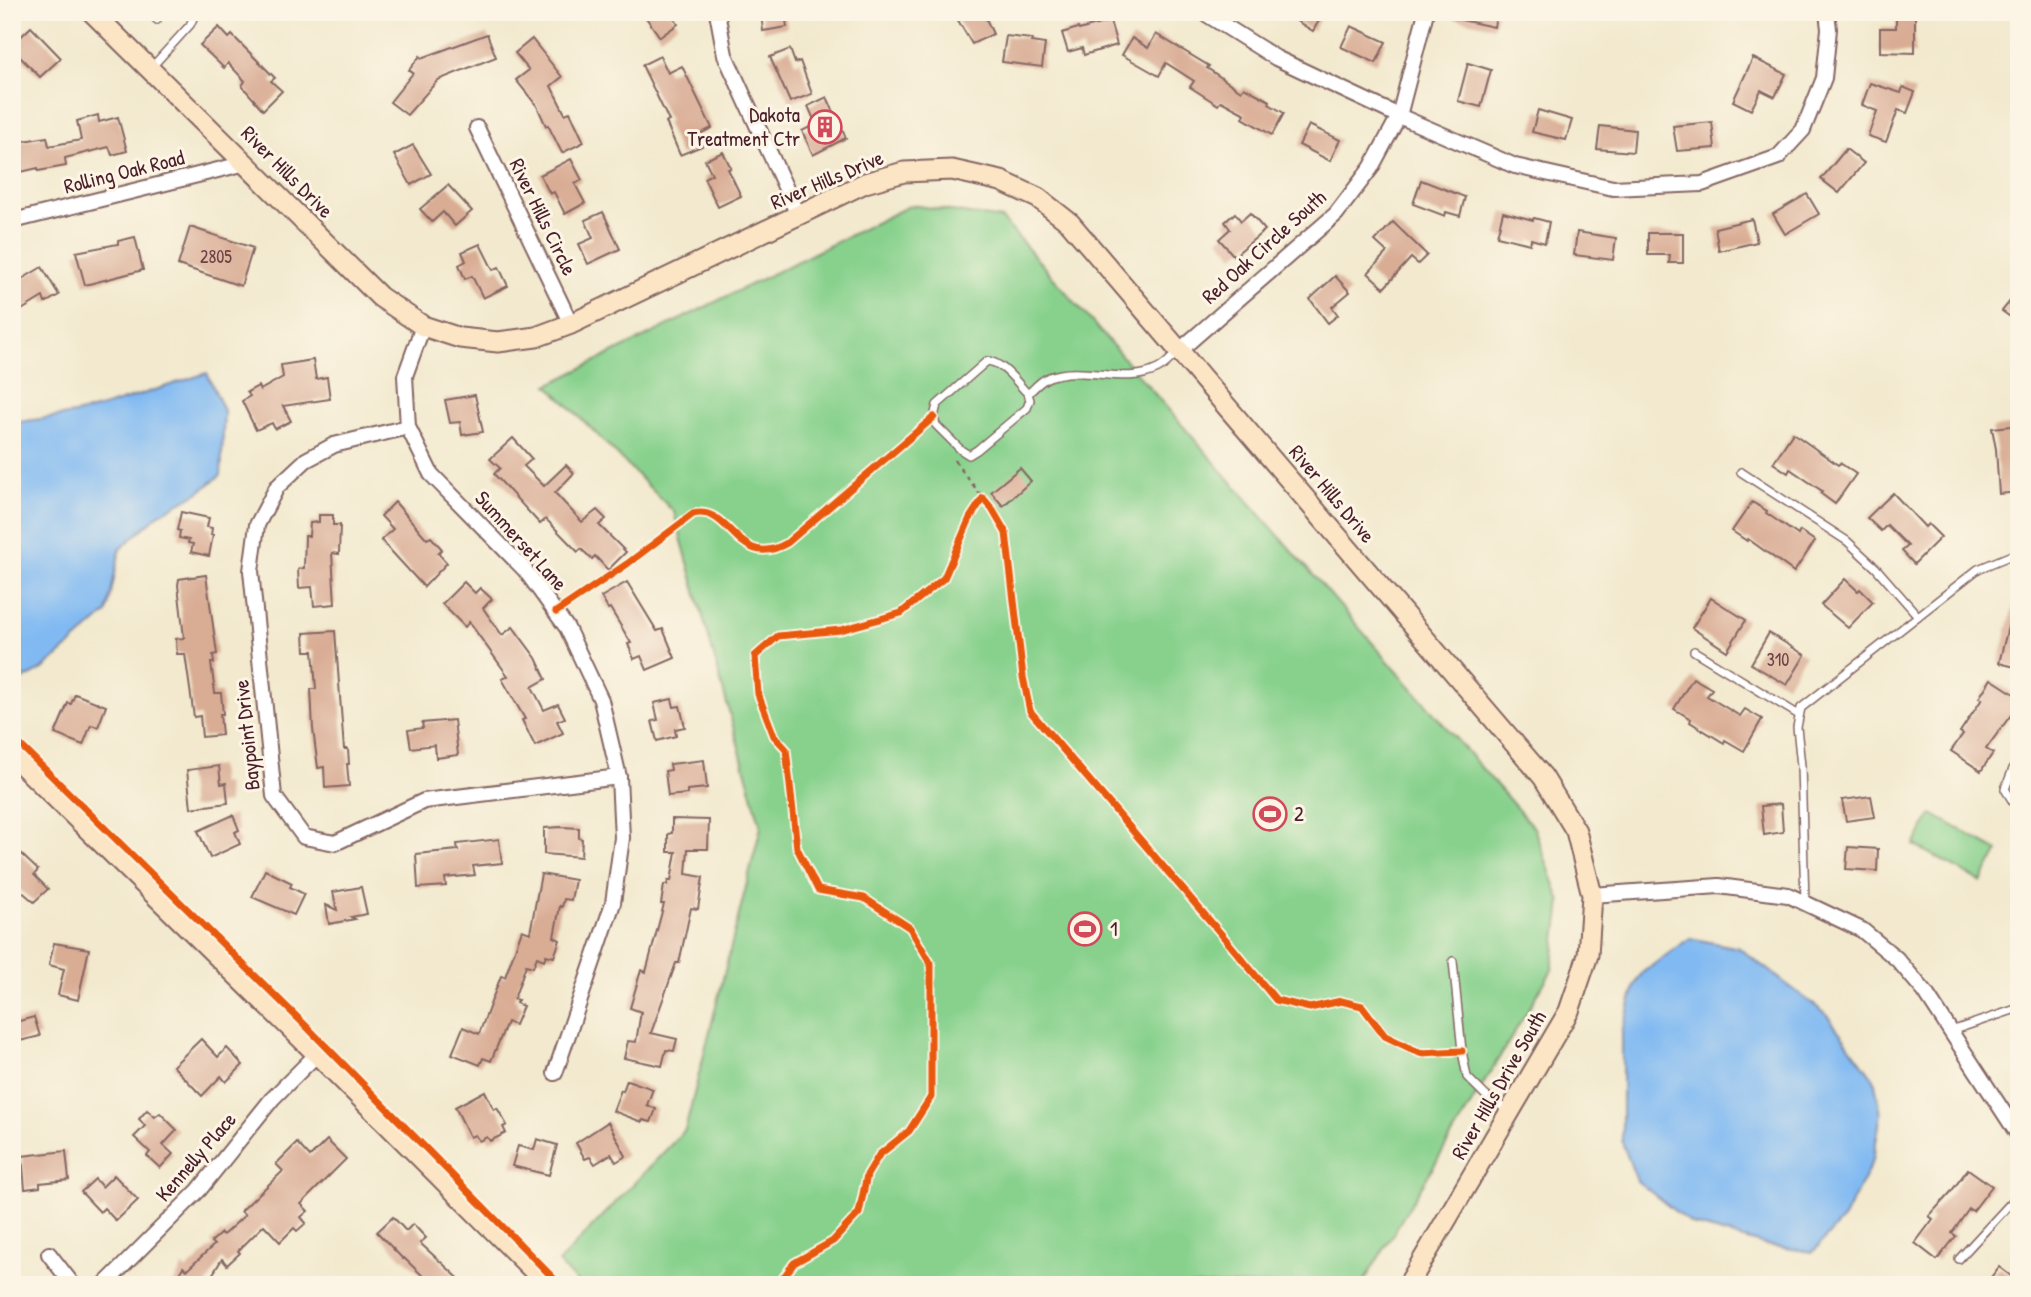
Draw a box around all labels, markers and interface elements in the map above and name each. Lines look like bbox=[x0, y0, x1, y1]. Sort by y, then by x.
place label: Dakota Treatment Ctr bbox=[687, 100, 800, 153]
building icon: Dakota Treatment Ctr bbox=[806, 108, 844, 146]
street label: River Hills Drive bbox=[235, 119, 340, 224]
street label: Rolling Oak Road bbox=[61, 143, 187, 200]
street label: River Hills Drive bbox=[766, 143, 888, 216]
street label: River Hills Circle bbox=[503, 153, 584, 280]
street label: Red Oak Circle South bbox=[1195, 183, 1332, 310]
house number: 2805 bbox=[200, 244, 232, 269]
street label: River Hills Drive bbox=[1283, 438, 1382, 549]
street label: Summerset Lane bbox=[469, 484, 574, 597]
house number: 310 bbox=[1767, 647, 1789, 672]
street label: Baypoint Drive bbox=[226, 678, 267, 792]
sports icon: 2 bbox=[1251, 795, 1289, 833]
place label: 2 bbox=[1294, 799, 1304, 828]
sports icon: 1 bbox=[1066, 910, 1104, 948]
place label: 1 bbox=[1110, 914, 1118, 943]
street label: River Hills Drive South bbox=[1444, 1005, 1553, 1164]
street label: Kennelly Place bbox=[149, 1106, 243, 1208]

